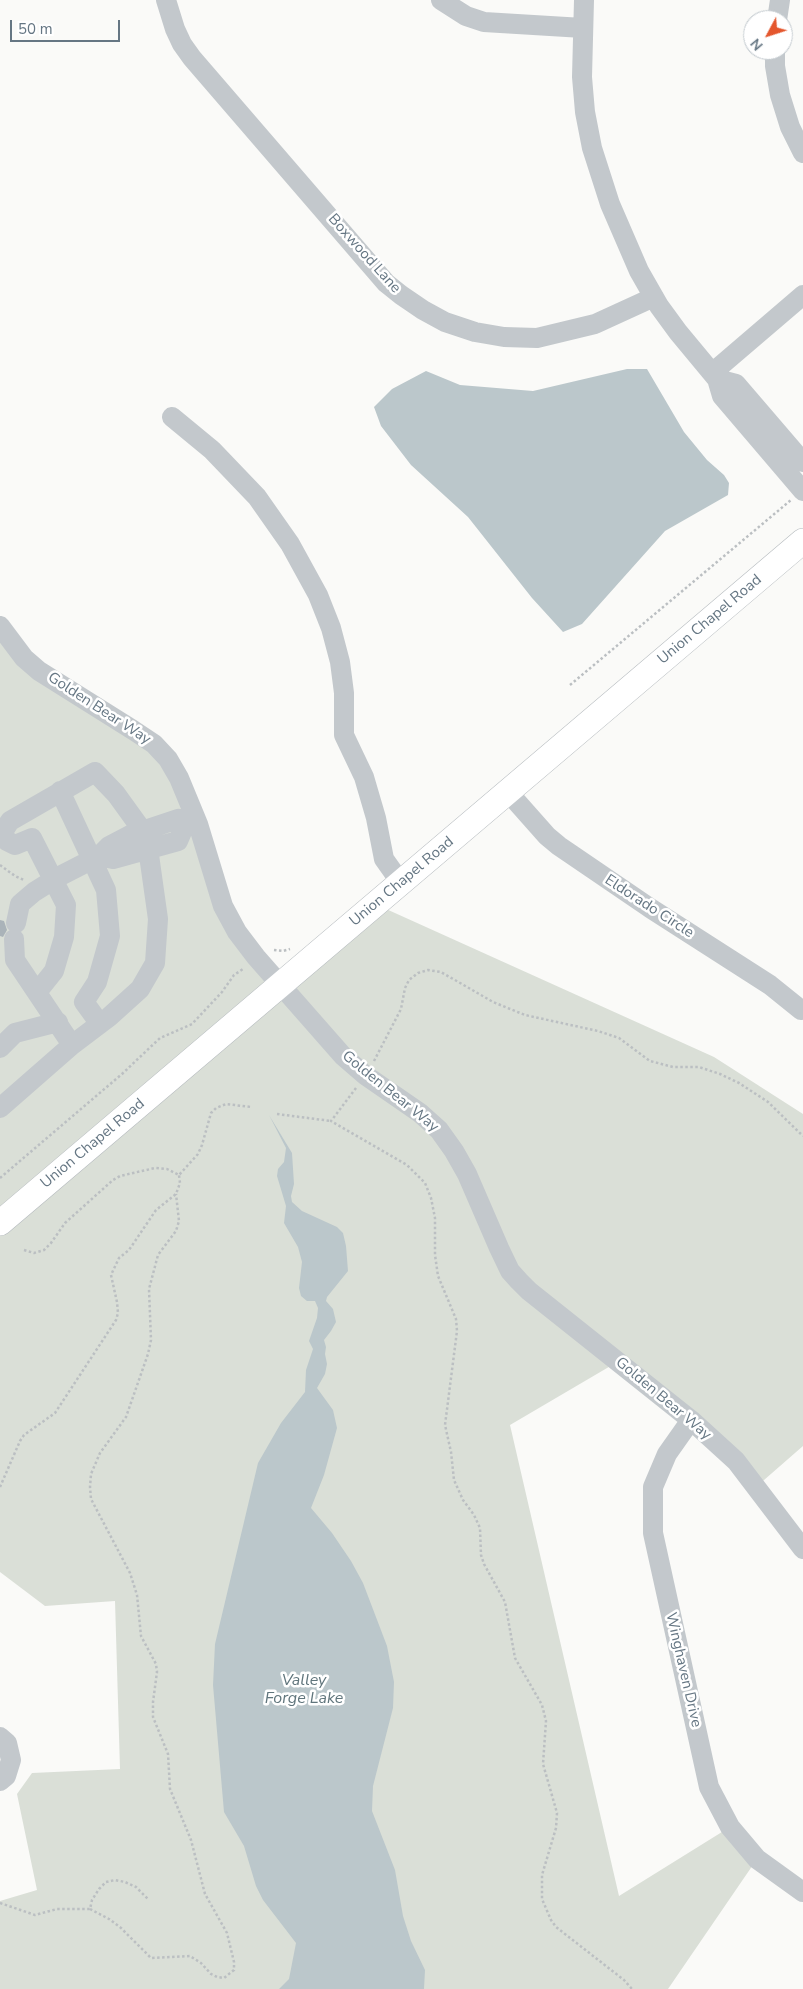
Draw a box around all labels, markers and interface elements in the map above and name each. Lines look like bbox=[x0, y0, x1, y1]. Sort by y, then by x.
scale bar bbox=[12, 10, 122, 42]
north arrow bbox=[743, 10, 793, 60]
text: 50 m bbox=[18, 19, 53, 39]
text: N bbox=[746, 34, 768, 54]
street label: Boxwood Lane bbox=[324, 211, 404, 297]
street label: Union Chapel Road bbox=[654, 571, 766, 669]
street label: Golden Bear Way bbox=[44, 669, 154, 749]
street label: Union Chapel Road bbox=[346, 833, 458, 931]
street label: Eldorado Circle bbox=[601, 872, 697, 942]
street label: Golden Bear Way bbox=[338, 1047, 442, 1137]
street label: Union Chapel Road bbox=[37, 1095, 149, 1193]
street label: Golden Bear Way bbox=[612, 1354, 714, 1444]
street label: Winghaven Drive bbox=[661, 1611, 705, 1729]
water label: Valley Forge Lake bbox=[265, 1671, 343, 1709]

